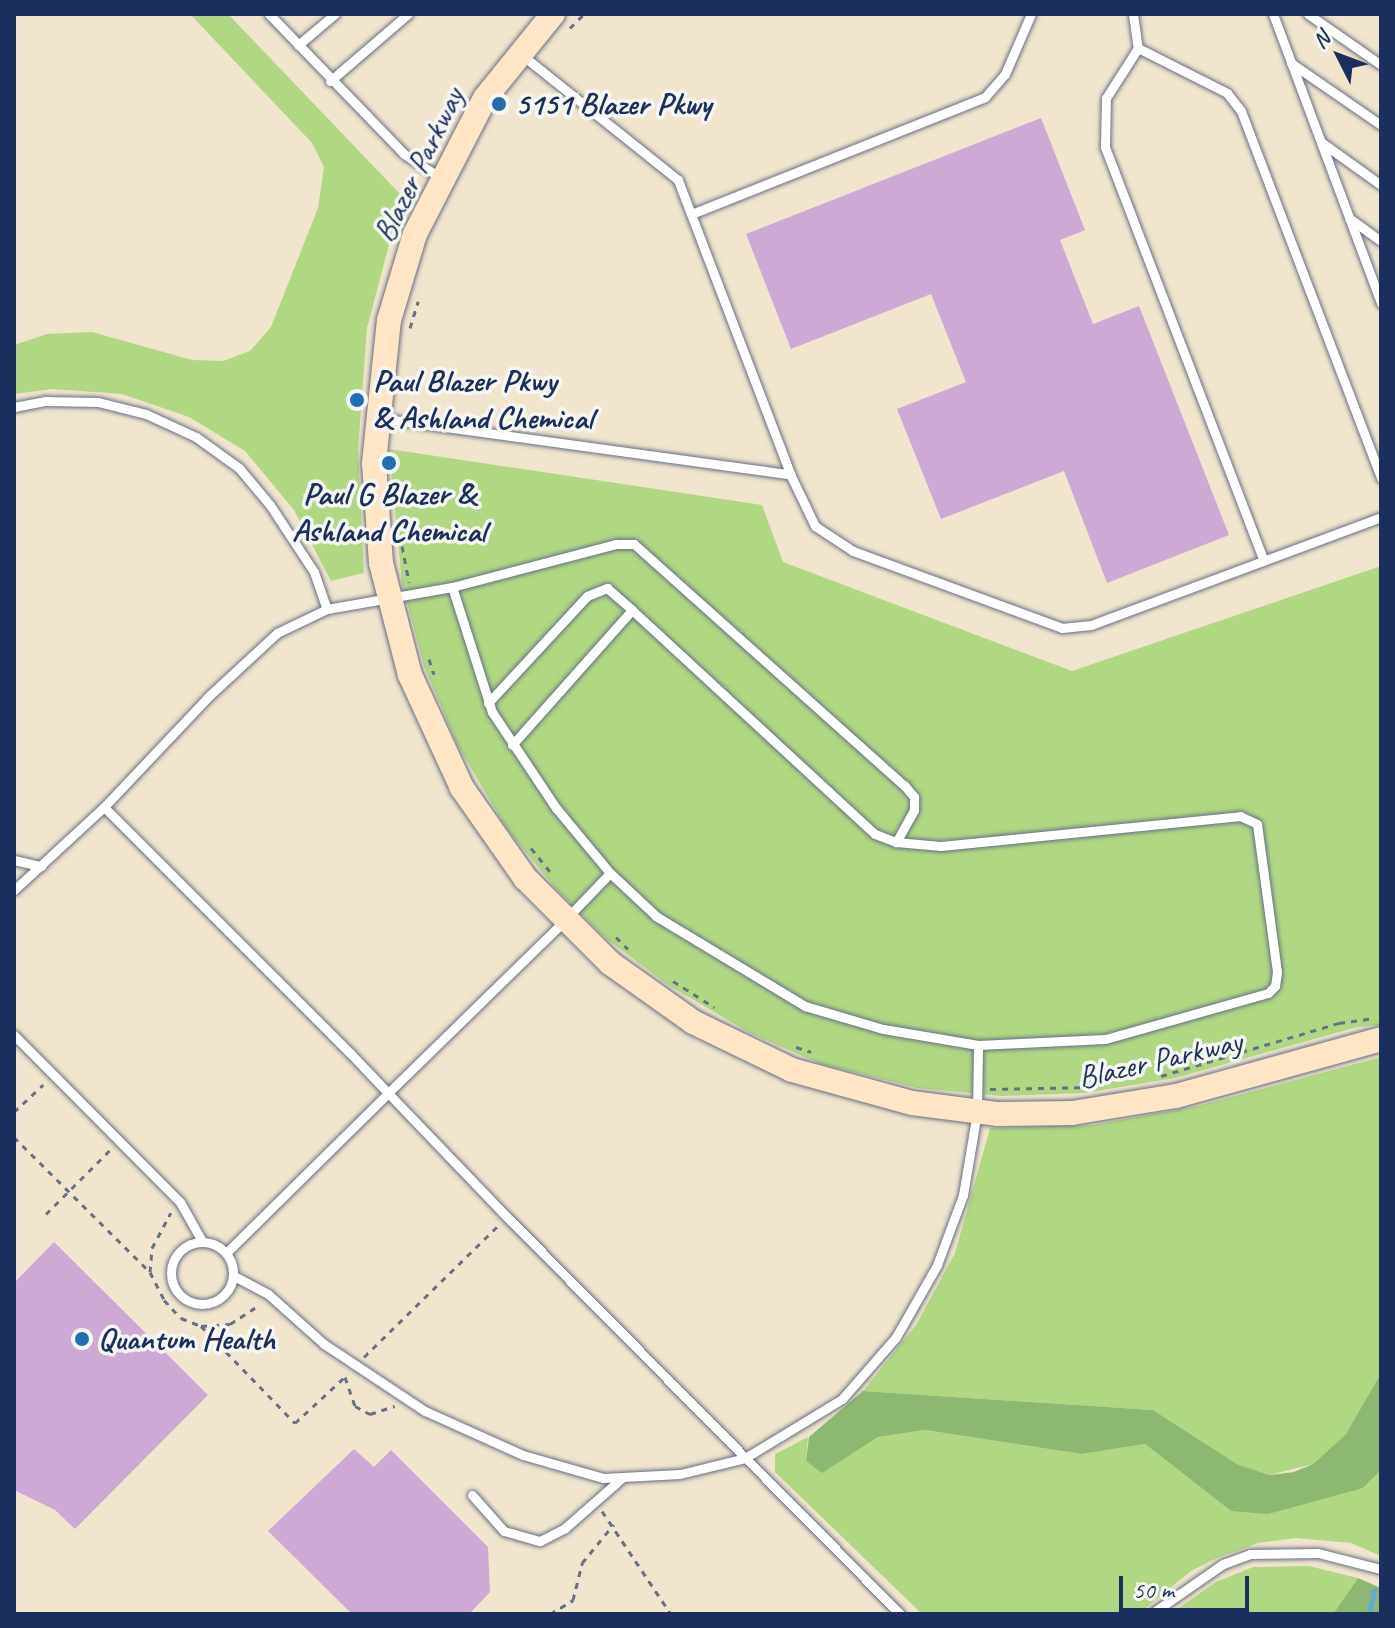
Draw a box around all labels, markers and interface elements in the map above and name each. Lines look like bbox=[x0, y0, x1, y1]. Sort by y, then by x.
north arrow bbox=[1299, 16, 1379, 96]
text: N bbox=[1306, 26, 1336, 54]
street label: Blazer Parkway bbox=[365, 81, 473, 249]
place label: 5151 Blazer Pkwy bbox=[515, 85, 711, 123]
marker: 5151 Blazer Pkwy bbox=[490, 95, 508, 113]
place label: Paul Blazer Pkwy & Ashland Chemical bbox=[373, 363, 594, 438]
marker: Paul Blazer Pkwy & Ashland Chemical bbox=[348, 391, 366, 409]
marker: Paul G Blazer & Ashland Chemical bbox=[380, 454, 398, 472]
place label: Paul G Blazer & Ashland Chemical bbox=[291, 476, 487, 551]
street label: Blazer Parkway bbox=[1074, 1022, 1246, 1098]
place label: Quantum Health bbox=[98, 1320, 275, 1358]
marker: Quantum Health bbox=[73, 1330, 91, 1348]
scale bar bbox=[1123, 1560, 1253, 1610]
text: 50 m bbox=[1133, 1575, 1174, 1605]

